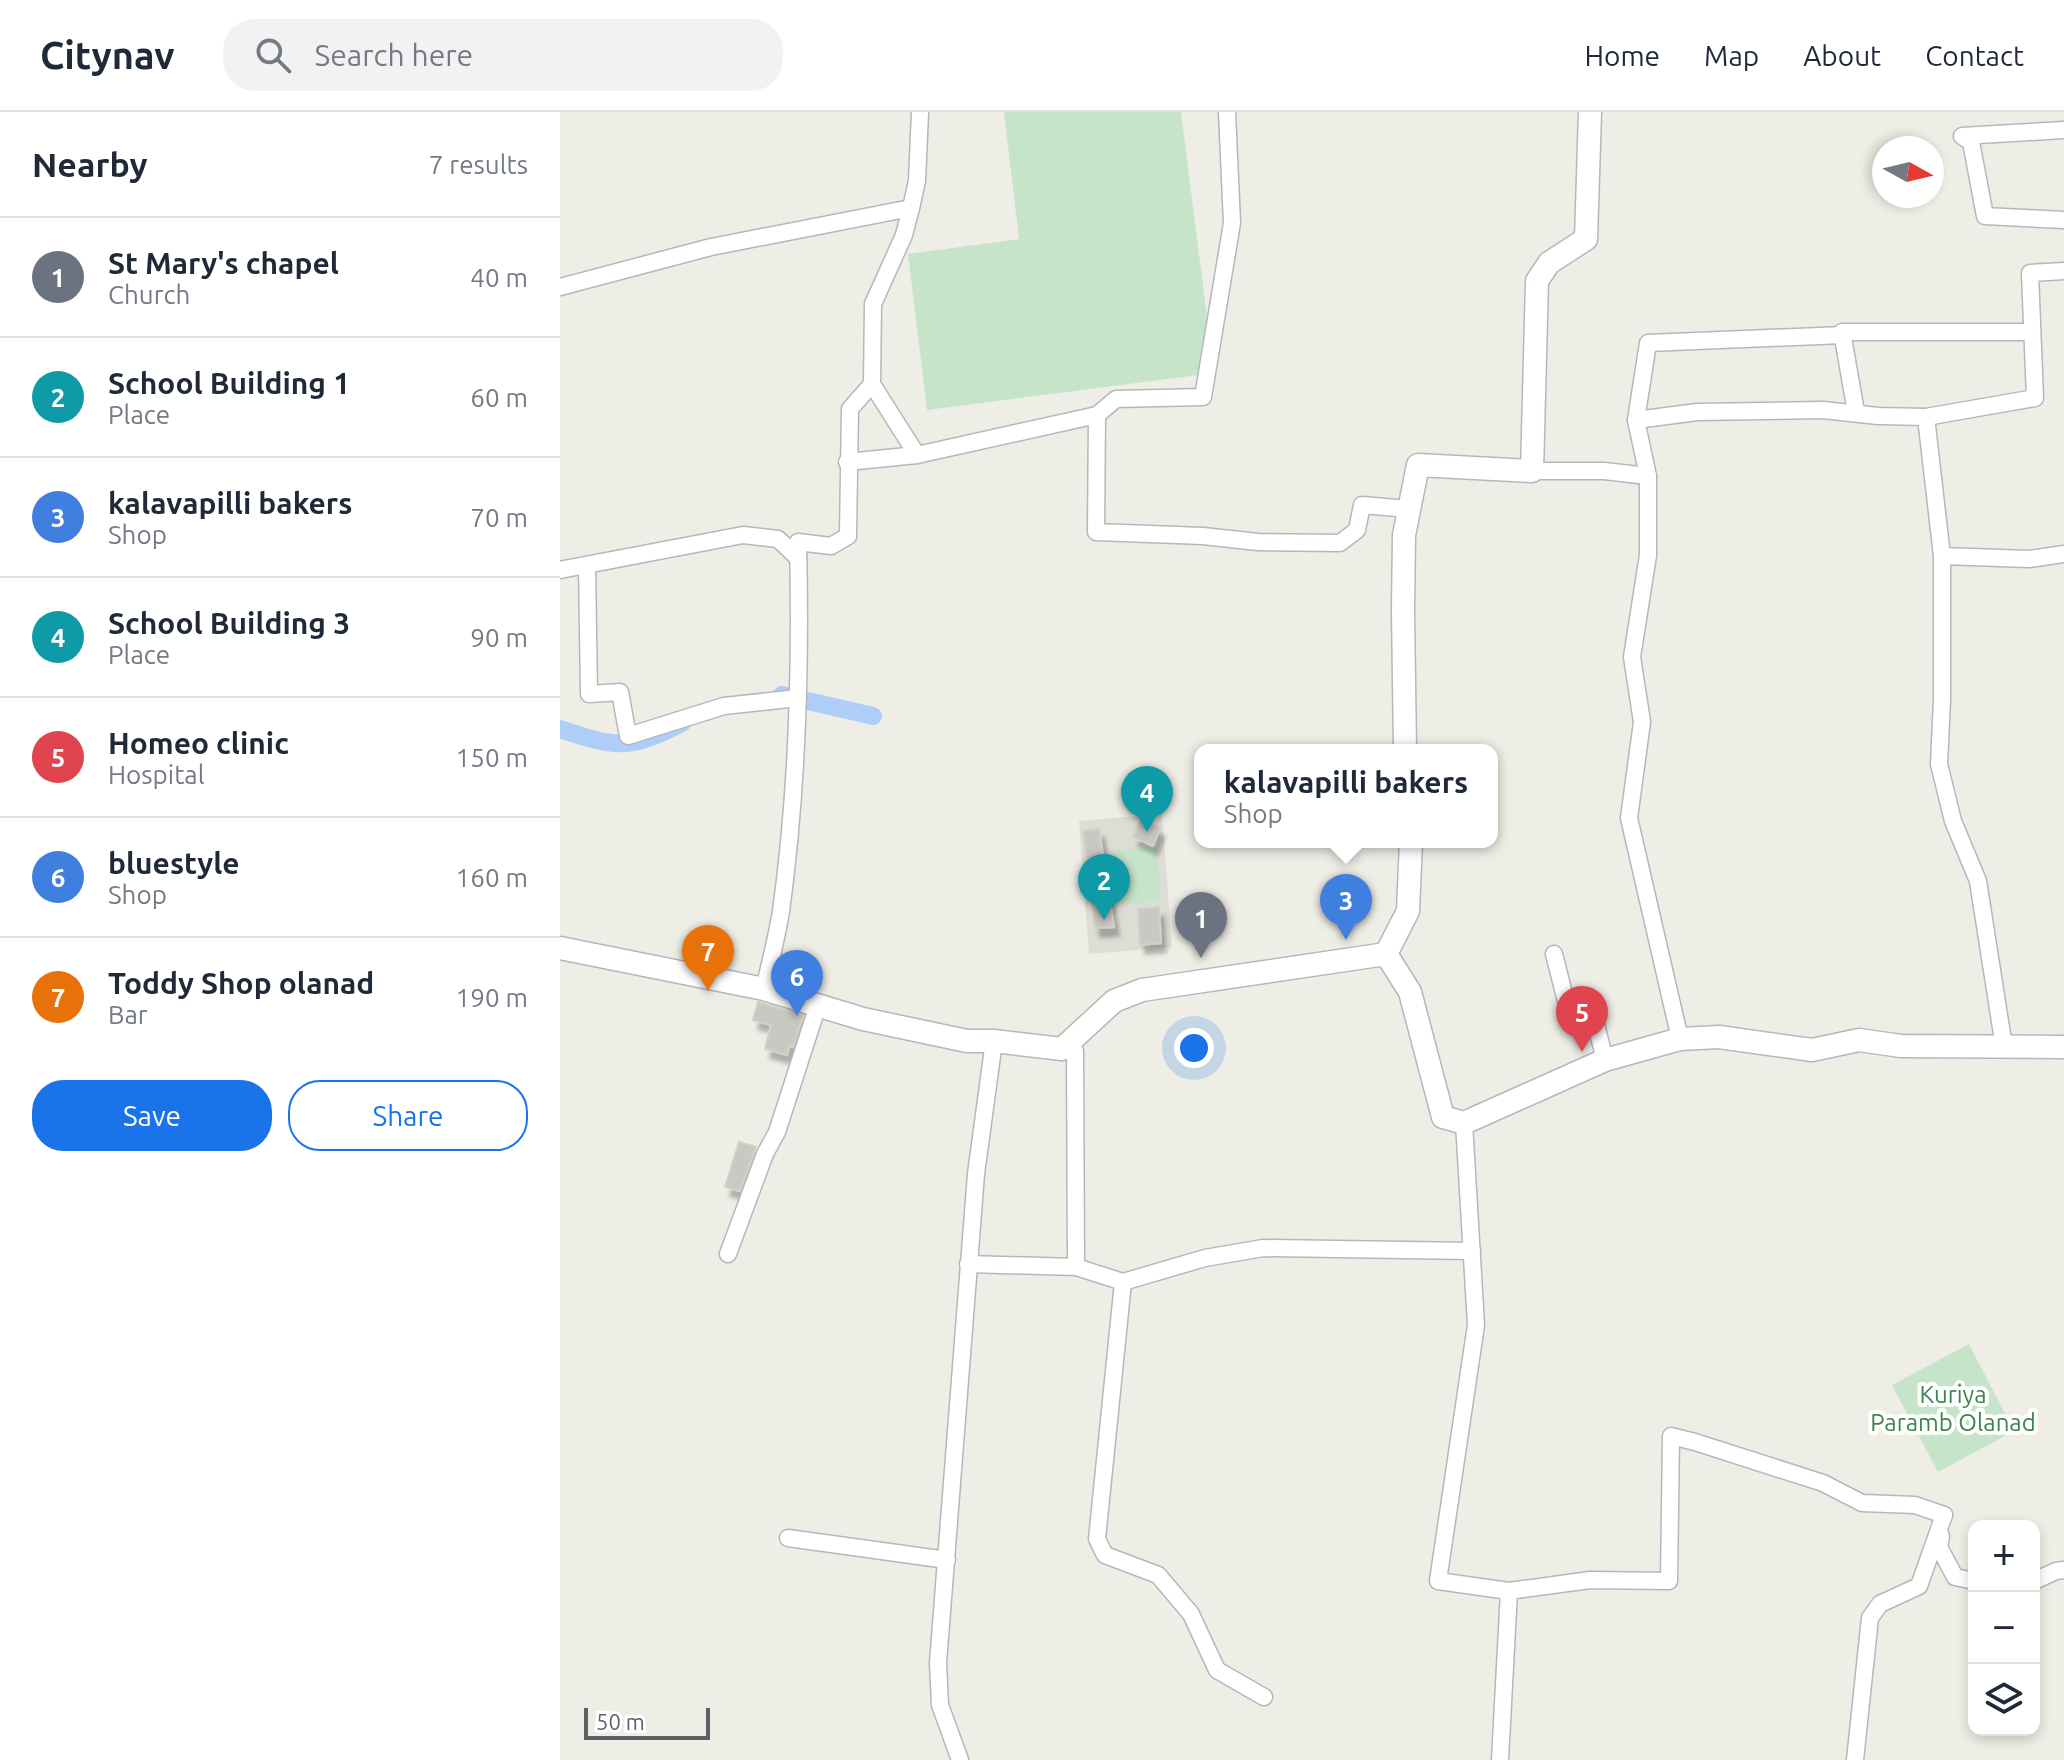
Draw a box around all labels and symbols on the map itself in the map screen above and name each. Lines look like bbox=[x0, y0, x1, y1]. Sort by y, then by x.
north arrow bbox=[1872, 136, 1944, 208]
pin: 4 bbox=[1121, 766, 1173, 832]
pin: 2 bbox=[1078, 854, 1130, 920]
pin: 3 bbox=[1320, 874, 1372, 940]
pin: 1 bbox=[1175, 892, 1227, 958]
pin: 7 bbox=[682, 925, 734, 991]
pin: 6 bbox=[771, 950, 823, 1016]
pin: 5 bbox=[1556, 986, 1608, 1052]
your location bbox=[1174, 1028, 1214, 1068]
park label: Kuriya Paramb Olanad bbox=[1870, 1381, 2036, 1436]
scale bar bbox=[584, 1704, 710, 1740]

